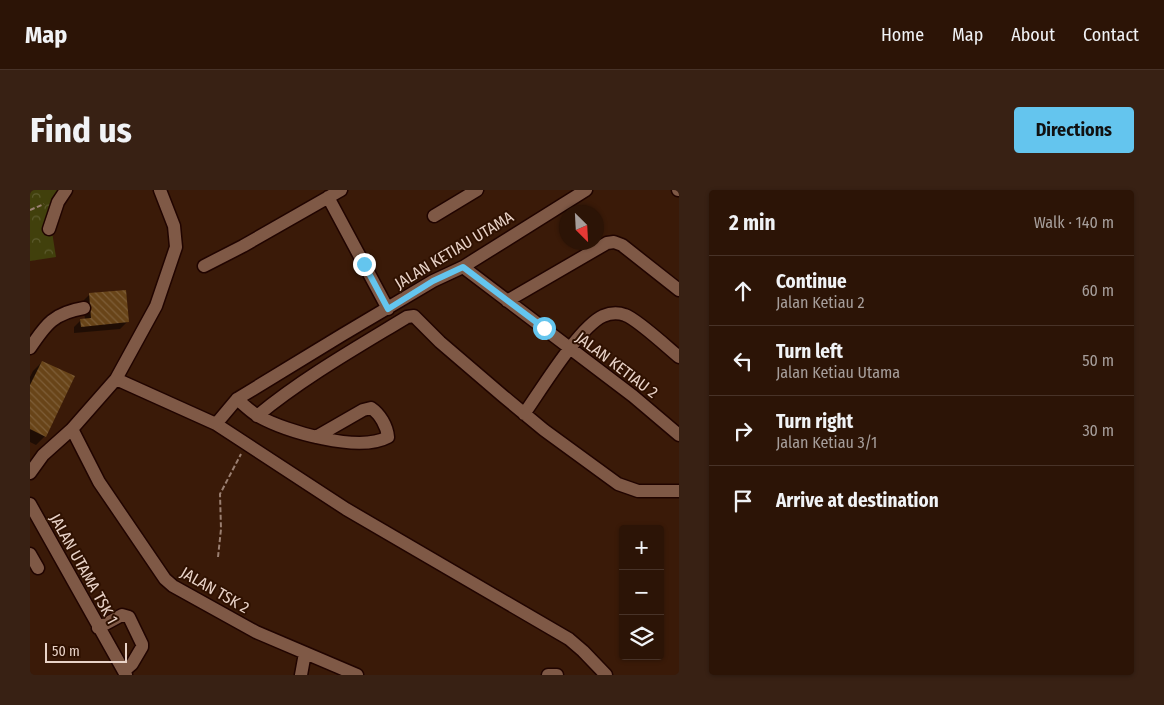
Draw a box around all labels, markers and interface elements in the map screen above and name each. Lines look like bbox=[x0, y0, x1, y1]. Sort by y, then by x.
text: Map bbox=[25, 21, 67, 49]
text: Home bbox=[881, 24, 924, 46]
text: Map bbox=[952, 24, 983, 46]
text: About bbox=[1011, 24, 1055, 46]
text: Contact bbox=[1083, 24, 1139, 46]
button: Directions bbox=[1014, 107, 1134, 153]
text: Find us bbox=[30, 109, 132, 151]
north arrow bbox=[559, 205, 604, 250]
street label: JALAN KETIAU UTAMA bbox=[391, 207, 517, 293]
text: 2 min bbox=[729, 210, 776, 236]
text: Walk · 140 m bbox=[1034, 213, 1114, 232]
route end bbox=[353, 253, 376, 276]
text: Continue bbox=[776, 270, 847, 293]
icon: ahead bbox=[729, 277, 757, 305]
text: 60 m bbox=[1082, 281, 1114, 300]
text: Jalan Ketiau 2 bbox=[776, 293, 865, 312]
route start bbox=[533, 317, 556, 340]
street label: JALAN KETIAU 2 bbox=[572, 328, 662, 402]
text: Turn left bbox=[776, 340, 843, 363]
icon: left bbox=[729, 347, 757, 375]
text: 50 m bbox=[1082, 351, 1114, 370]
text: Jalan Ketiau Utama bbox=[776, 363, 900, 382]
text: Turn right bbox=[776, 410, 853, 433]
icon: right bbox=[729, 417, 757, 445]
text: 30 m bbox=[1082, 421, 1114, 440]
text: Jalan Ketiau 3/1 bbox=[776, 433, 877, 452]
icon: arrive bbox=[729, 487, 757, 515]
text: Arrive at destination bbox=[776, 489, 939, 512]
street label: JALAN UTAMA TSK 1 bbox=[46, 511, 122, 627]
map controls bbox=[619, 525, 664, 660]
button: + bbox=[619, 525, 664, 570]
street label: JALAN TSK 2 bbox=[177, 563, 253, 617]
button: − bbox=[619, 570, 664, 615]
button: layers bbox=[619, 615, 664, 660]
scale bar bbox=[45, 640, 128, 663]
text: 50 m bbox=[52, 643, 80, 660]

